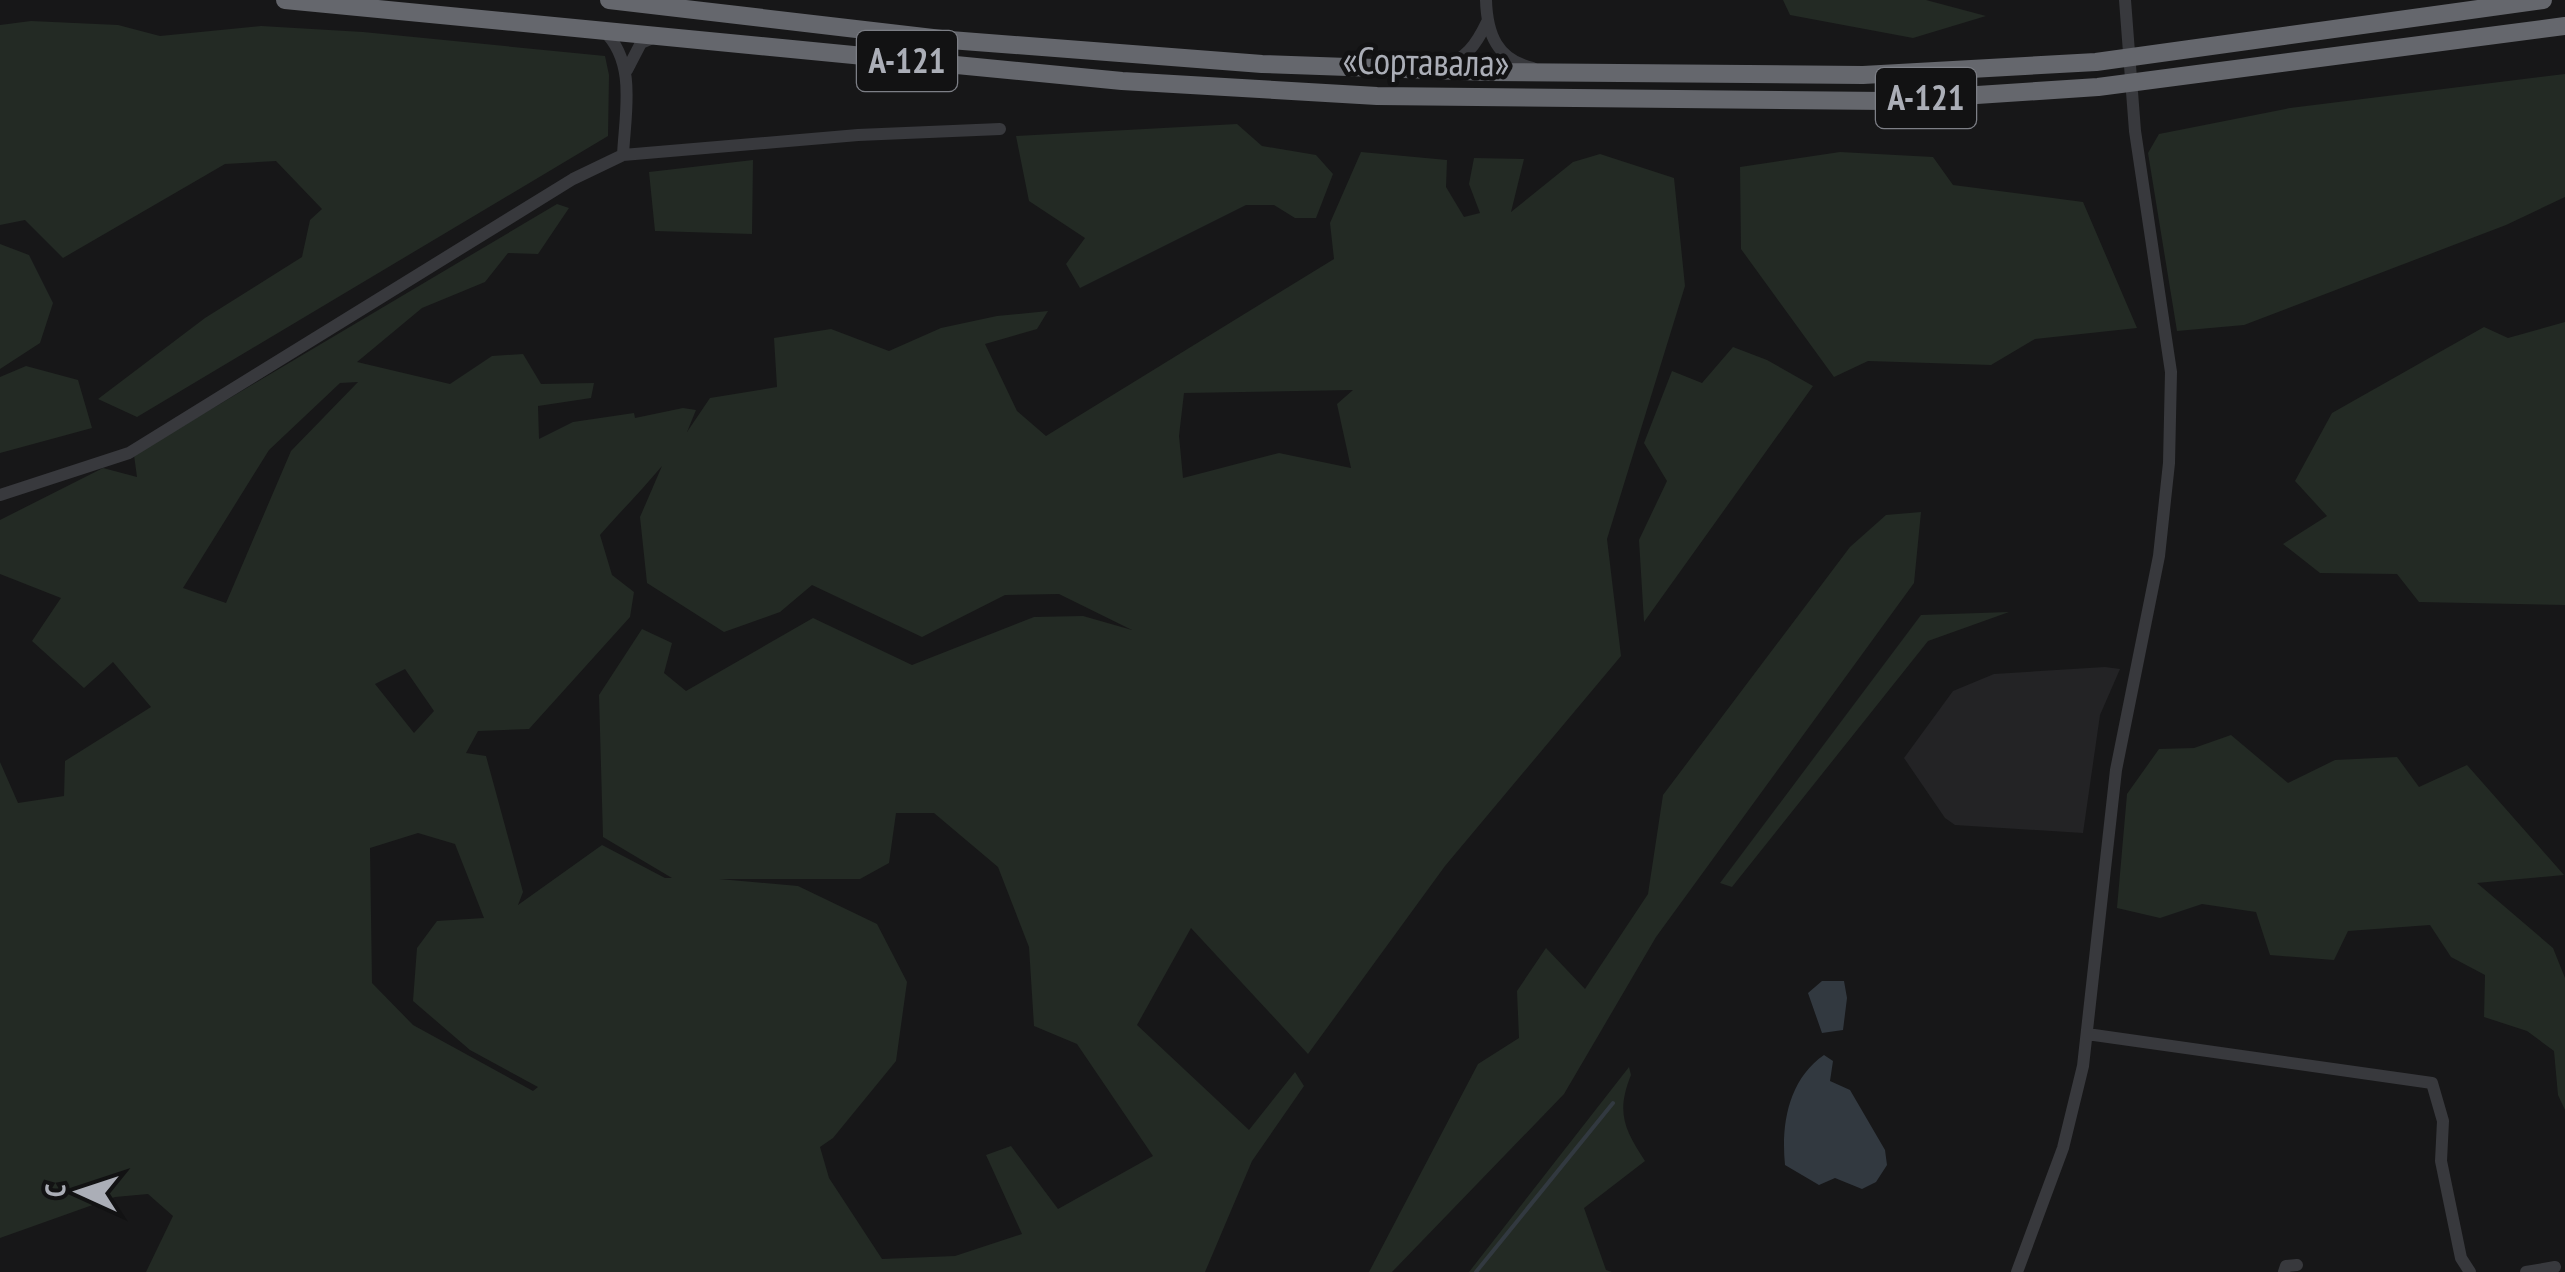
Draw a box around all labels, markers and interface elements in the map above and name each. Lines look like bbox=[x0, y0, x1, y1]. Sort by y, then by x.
road number: А-121 bbox=[857, 31, 957, 91]
street label: «Сортавала» bbox=[1342, 35, 1510, 86]
road number: А-121 bbox=[1876, 68, 1976, 128]
north arrow bbox=[30, 1142, 130, 1242]
text: С bbox=[36, 1183, 73, 1198]

